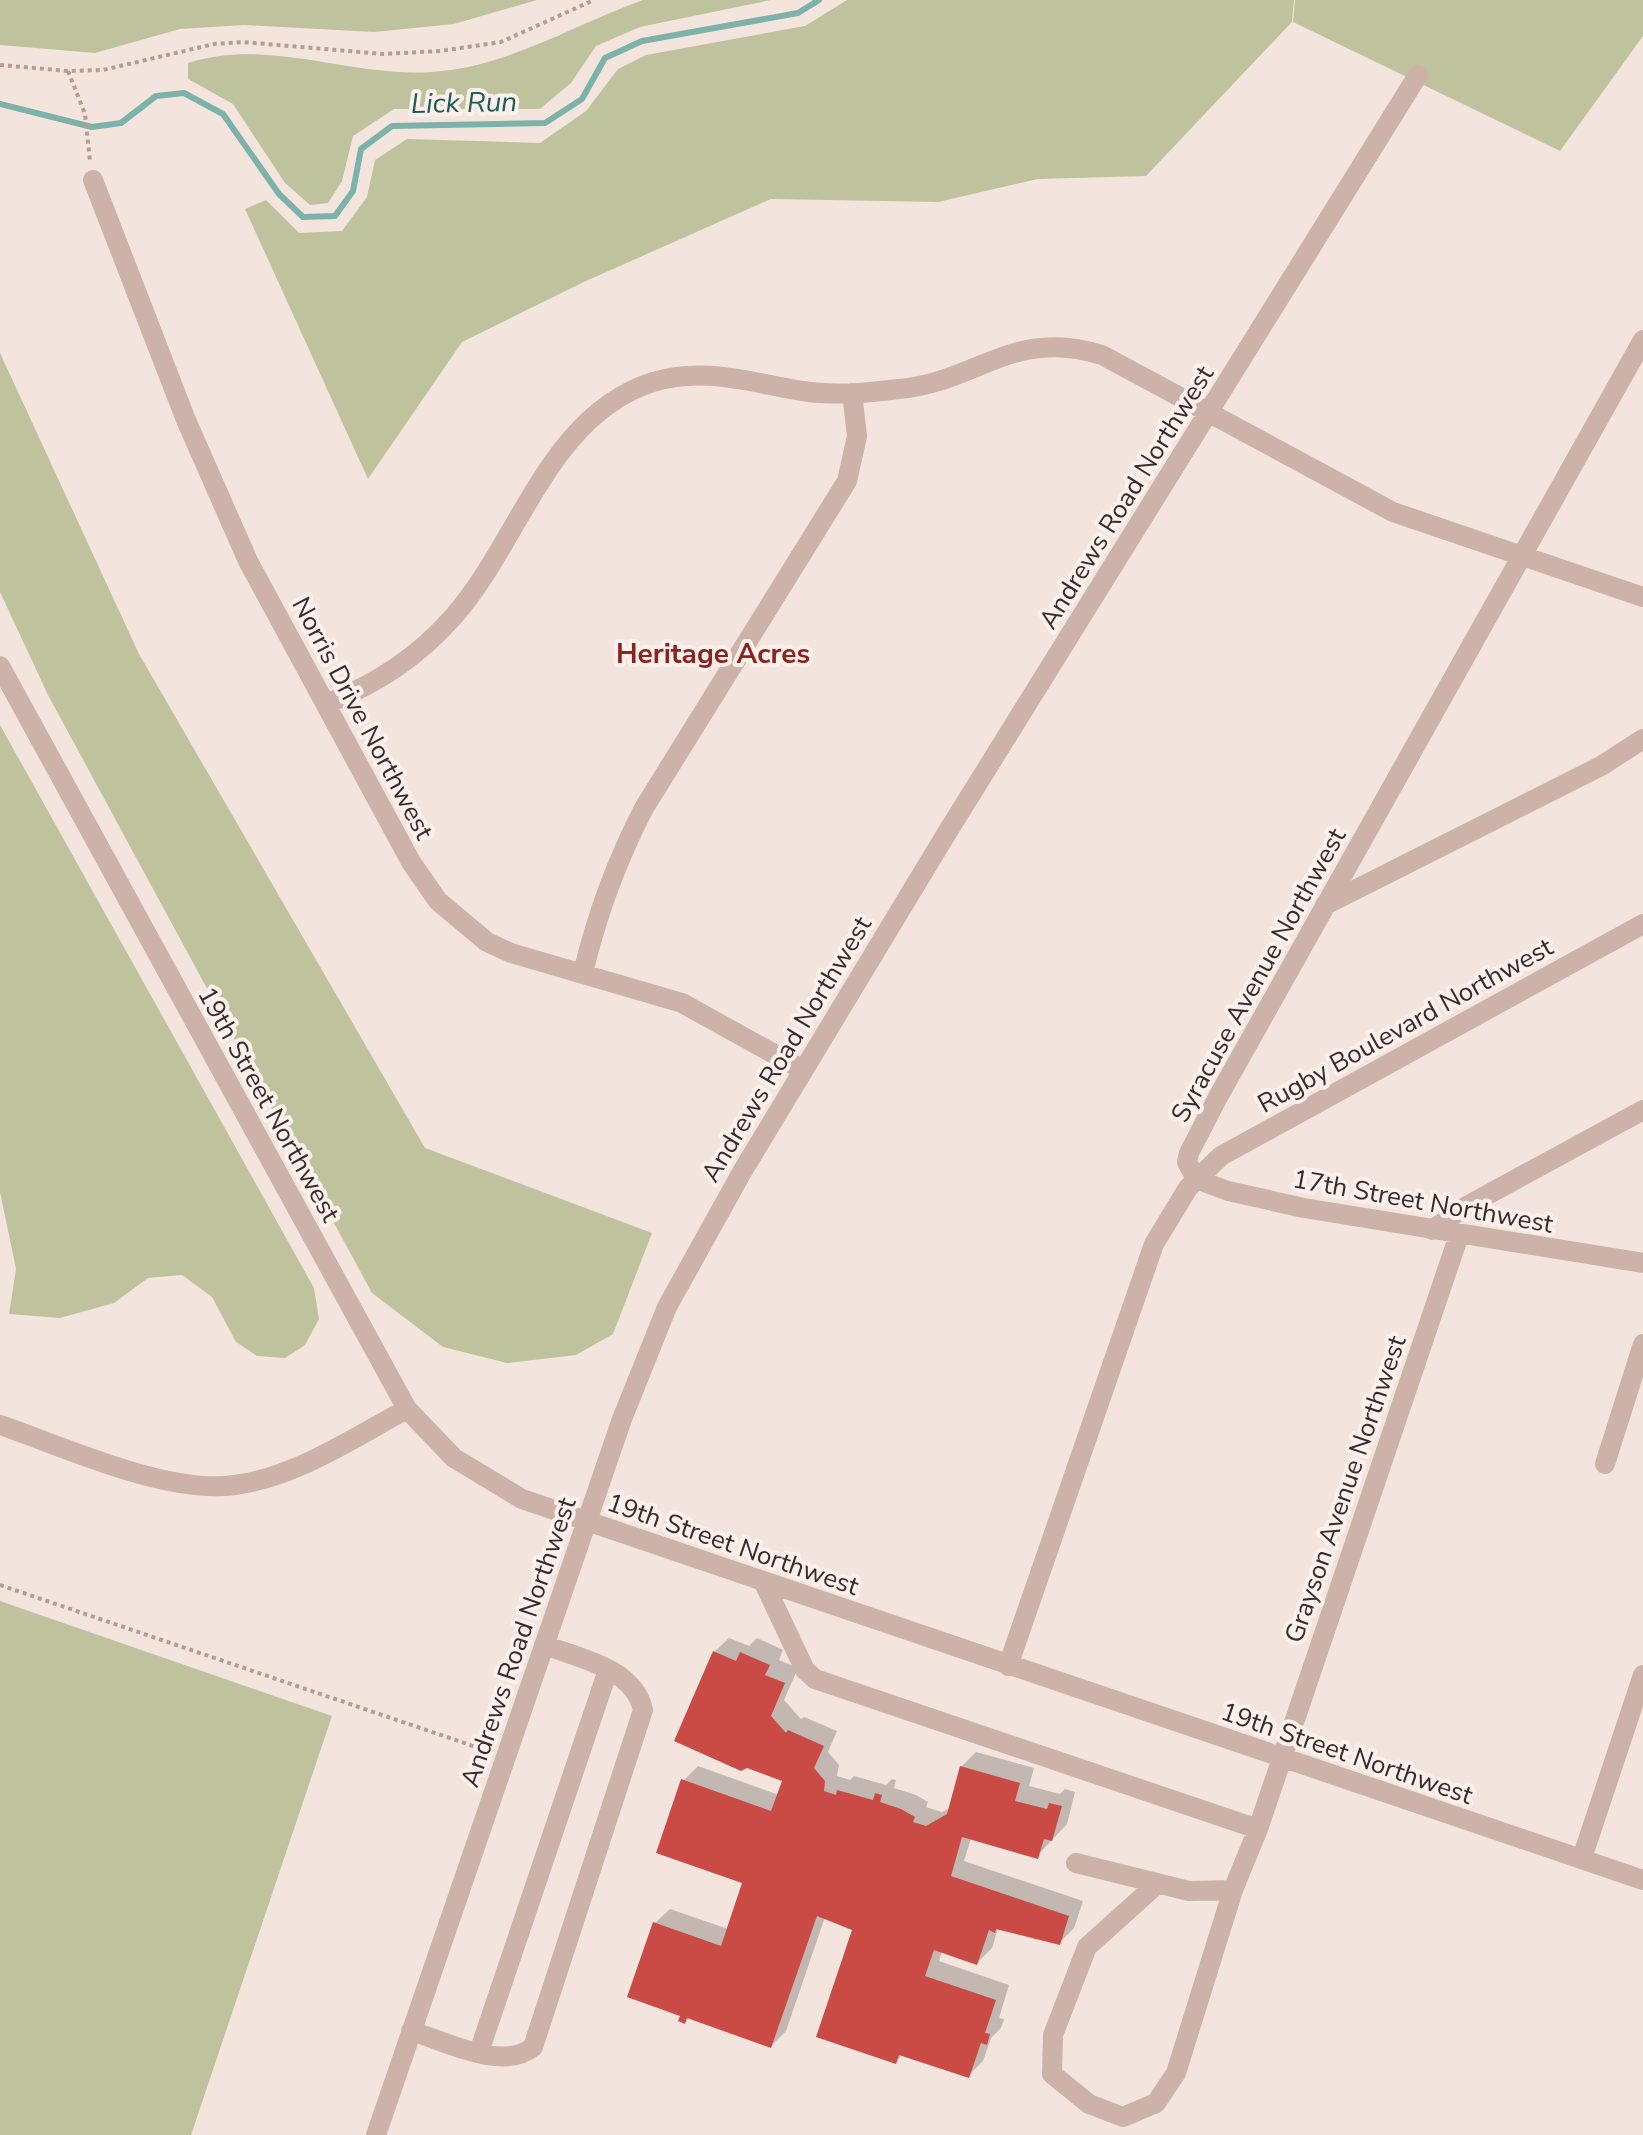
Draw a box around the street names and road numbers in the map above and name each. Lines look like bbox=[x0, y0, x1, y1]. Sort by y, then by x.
street label: Andrews Road Northwest bbox=[1031, 358, 1222, 635]
street label: Norris Drive Northwest bbox=[284, 591, 442, 847]
street label: Syracuse Avenue Northwest bbox=[1163, 821, 1355, 1129]
street label: Andrews Road Northwest bbox=[693, 909, 880, 1189]
street label: Rugby Boulevard Northwest bbox=[1251, 929, 1560, 1121]
street label: 19th Street Northwest bbox=[189, 980, 348, 1229]
street label: 17th Street Northwest bbox=[1290, 1161, 1557, 1242]
street label: Grayson Avenue Northwest bbox=[1276, 1330, 1415, 1647]
street label: 19th Street Northwest bbox=[602, 1485, 864, 1604]
street label: Andrews Road Northwest bbox=[452, 1492, 585, 1792]
street label: 19th Street Northwest bbox=[1216, 1694, 1478, 1813]

